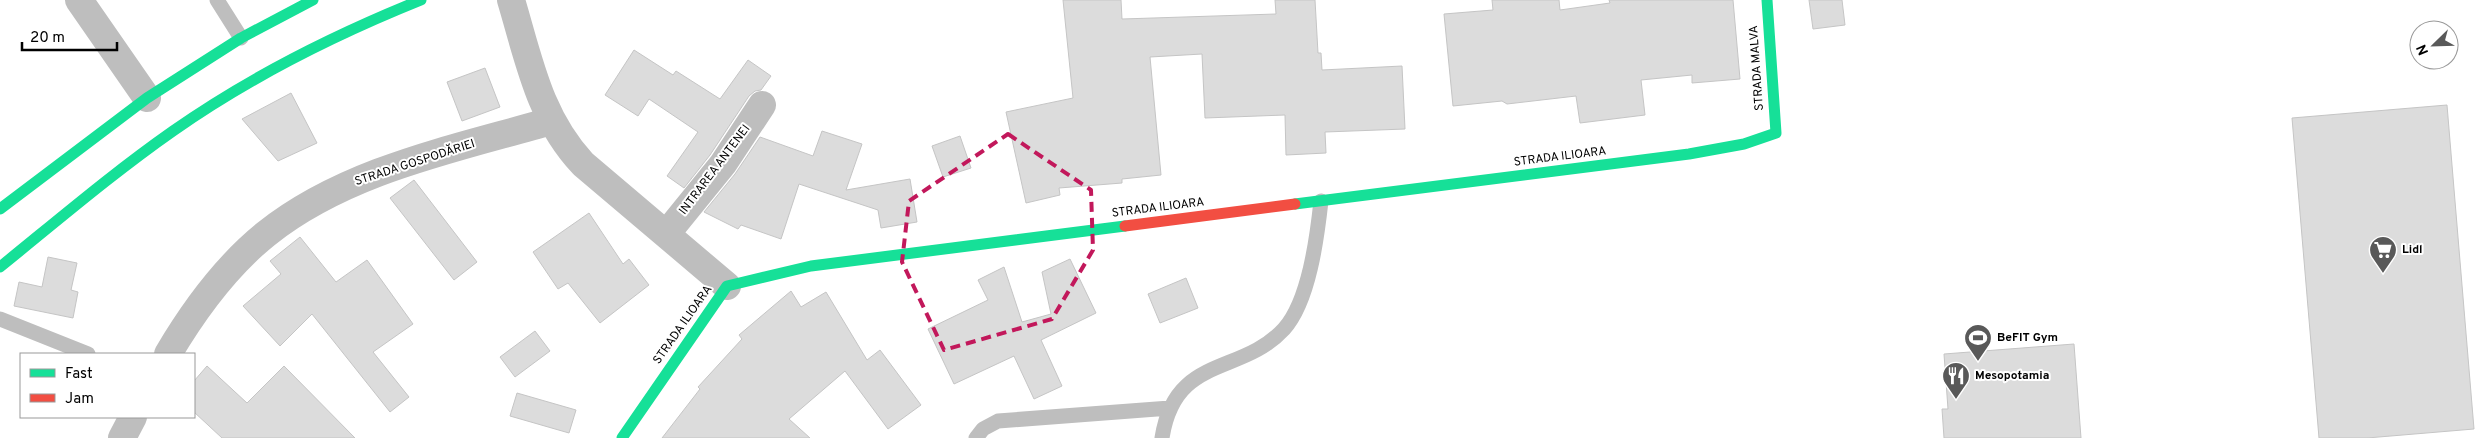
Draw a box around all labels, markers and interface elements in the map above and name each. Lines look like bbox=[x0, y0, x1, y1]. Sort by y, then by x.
scale bar bbox=[22, 20, 118, 52]
north arrow bbox=[2409, 20, 2459, 70]
street label: STRADA MALVA bbox=[1746, 25, 1768, 111]
text: 20 m bbox=[30, 29, 65, 48]
text: N bbox=[2414, 42, 2433, 57]
street label: INTRAREA ANTENEI bbox=[676, 122, 754, 218]
street label: STRADA GOSPODĂRIEI bbox=[353, 136, 477, 190]
street label: STRADA ILIOARA bbox=[1513, 143, 1607, 171]
street label: STRADA ILIOARA bbox=[1111, 194, 1205, 222]
supermarket icon: Lidl bbox=[2368, 235, 2398, 274]
place label: Lidl bbox=[2402, 242, 2423, 258]
street label: STRADA ILIOARA bbox=[650, 282, 716, 368]
sports icon: BeFIT Gym bbox=[1963, 323, 1993, 362]
place label: BeFIT Gym bbox=[1997, 330, 2058, 346]
legend bbox=[20, 353, 195, 418]
restaurant icon: Mesopotamia bbox=[1941, 361, 1971, 400]
text: Fast bbox=[65, 365, 93, 384]
place label: Mesopotamia bbox=[1975, 368, 2049, 384]
text: Jam bbox=[65, 390, 94, 409]

